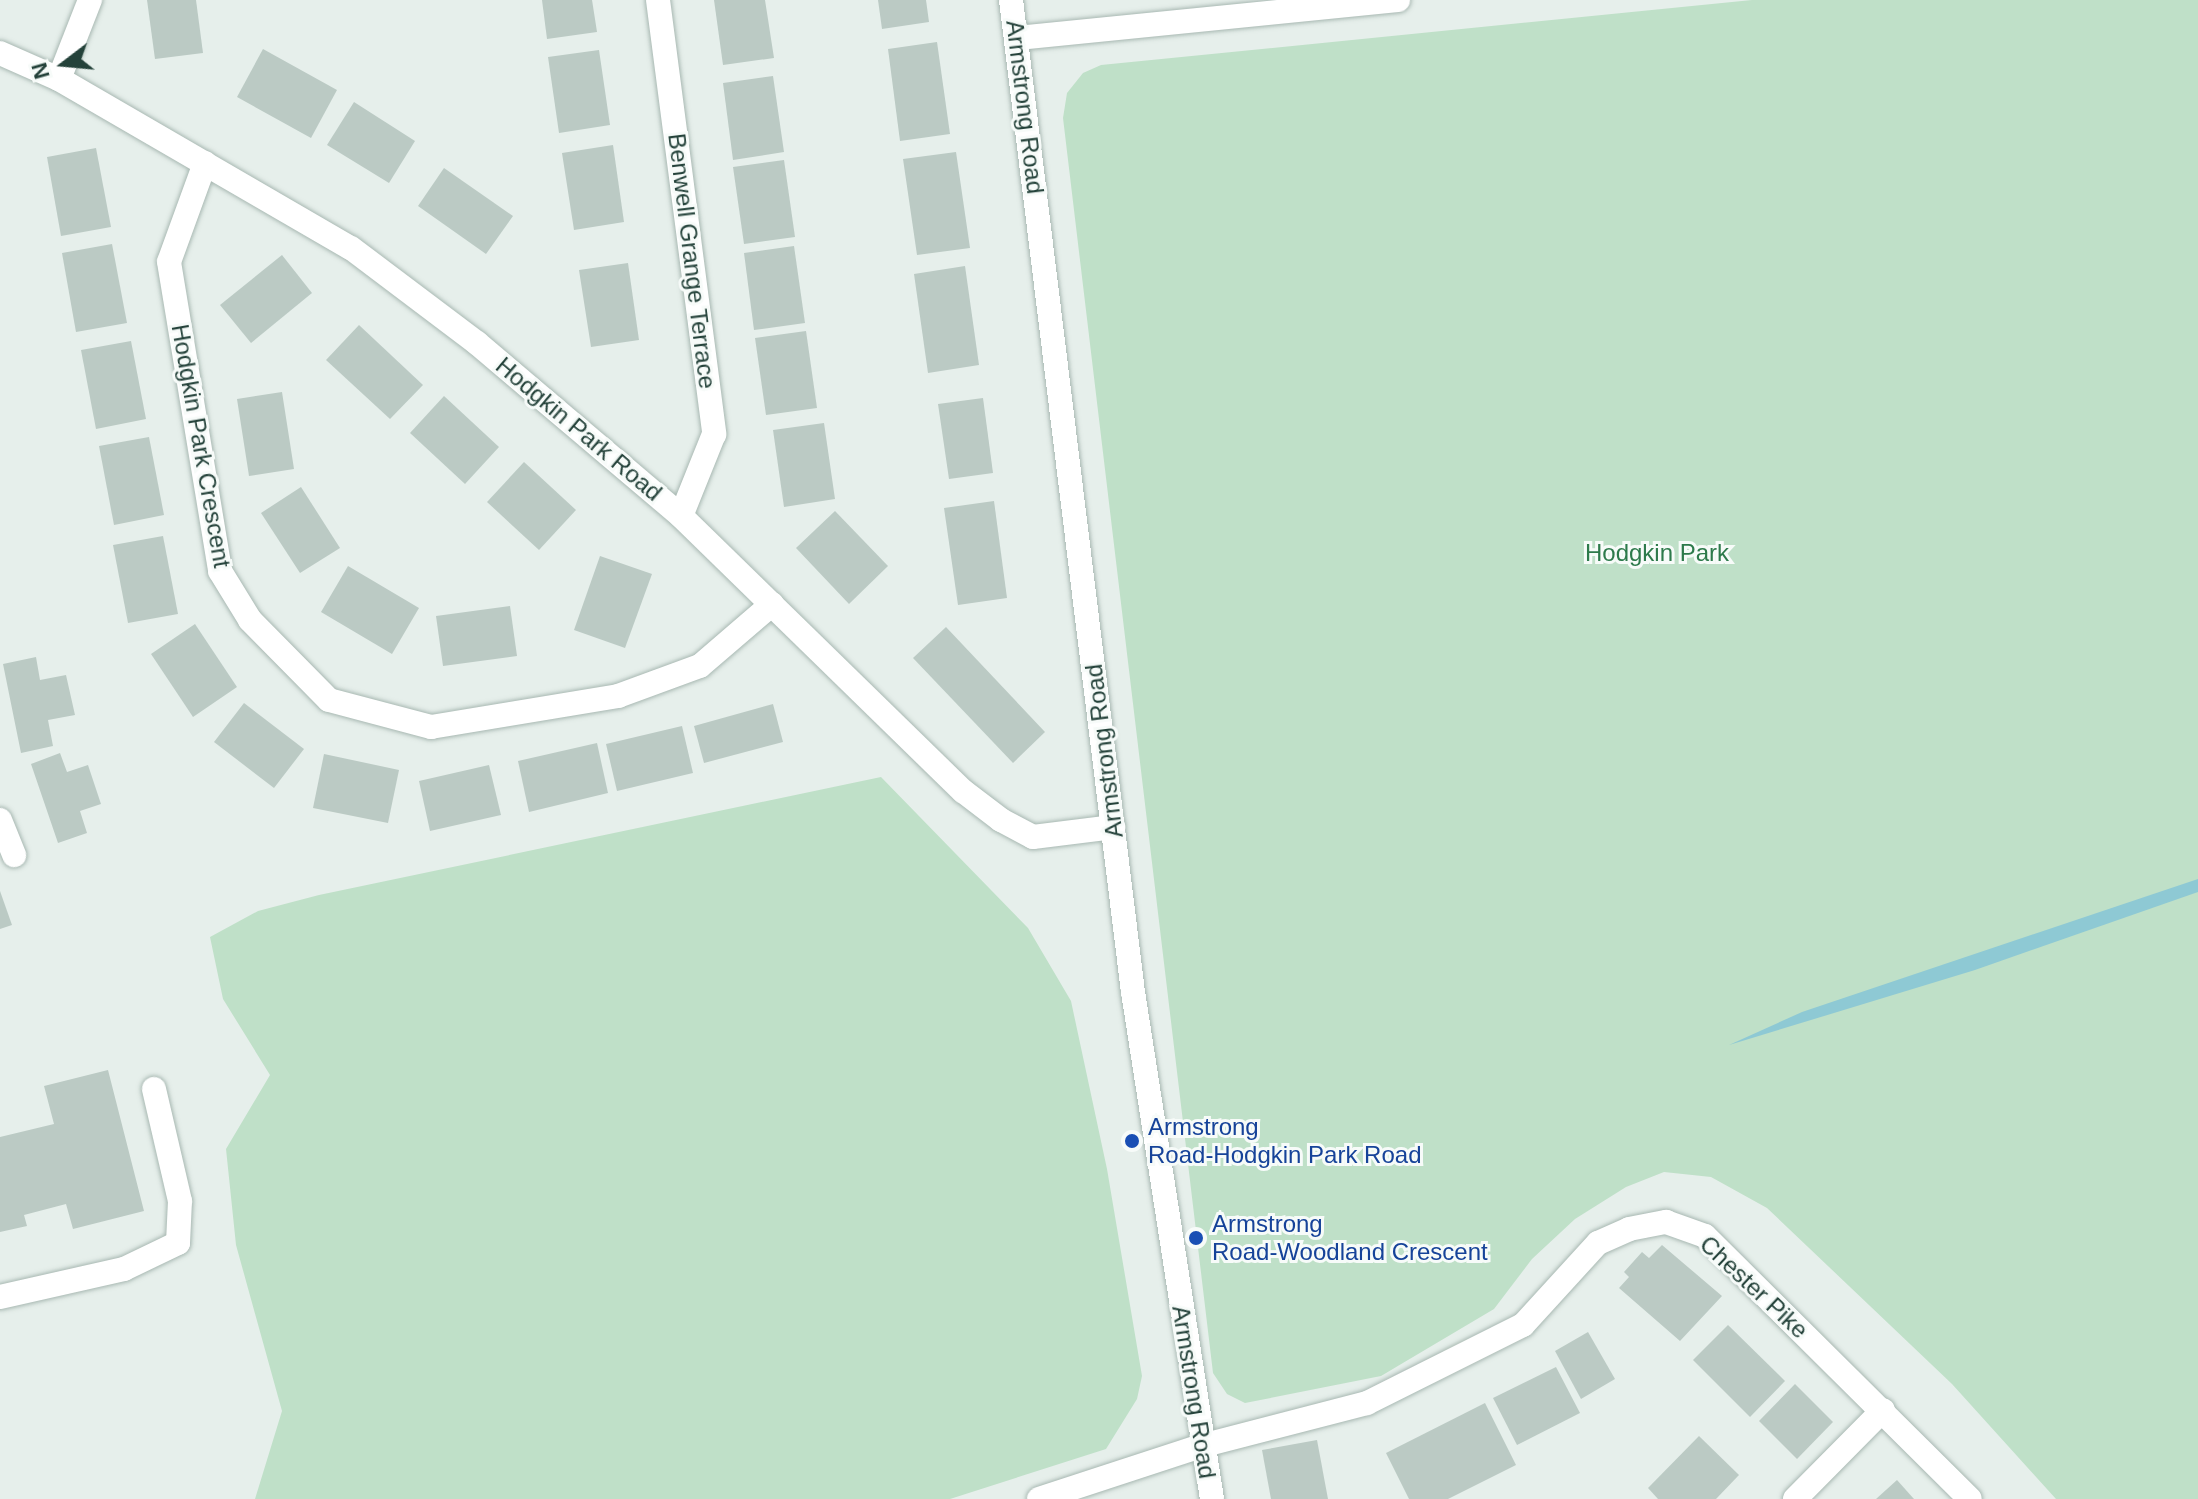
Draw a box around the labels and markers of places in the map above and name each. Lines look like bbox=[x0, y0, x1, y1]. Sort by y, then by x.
place label: Armstrong Road-Hodgkin Park Road bbox=[1148, 1113, 1421, 1169]
marker: Armstrong Road-Hodgkin Park Road bbox=[1123, 1132, 1141, 1150]
place label: Armstrong Road-Woodland Crescent bbox=[1212, 1210, 1488, 1266]
marker: Armstrong Road-Woodland Crescent bbox=[1187, 1229, 1205, 1247]

